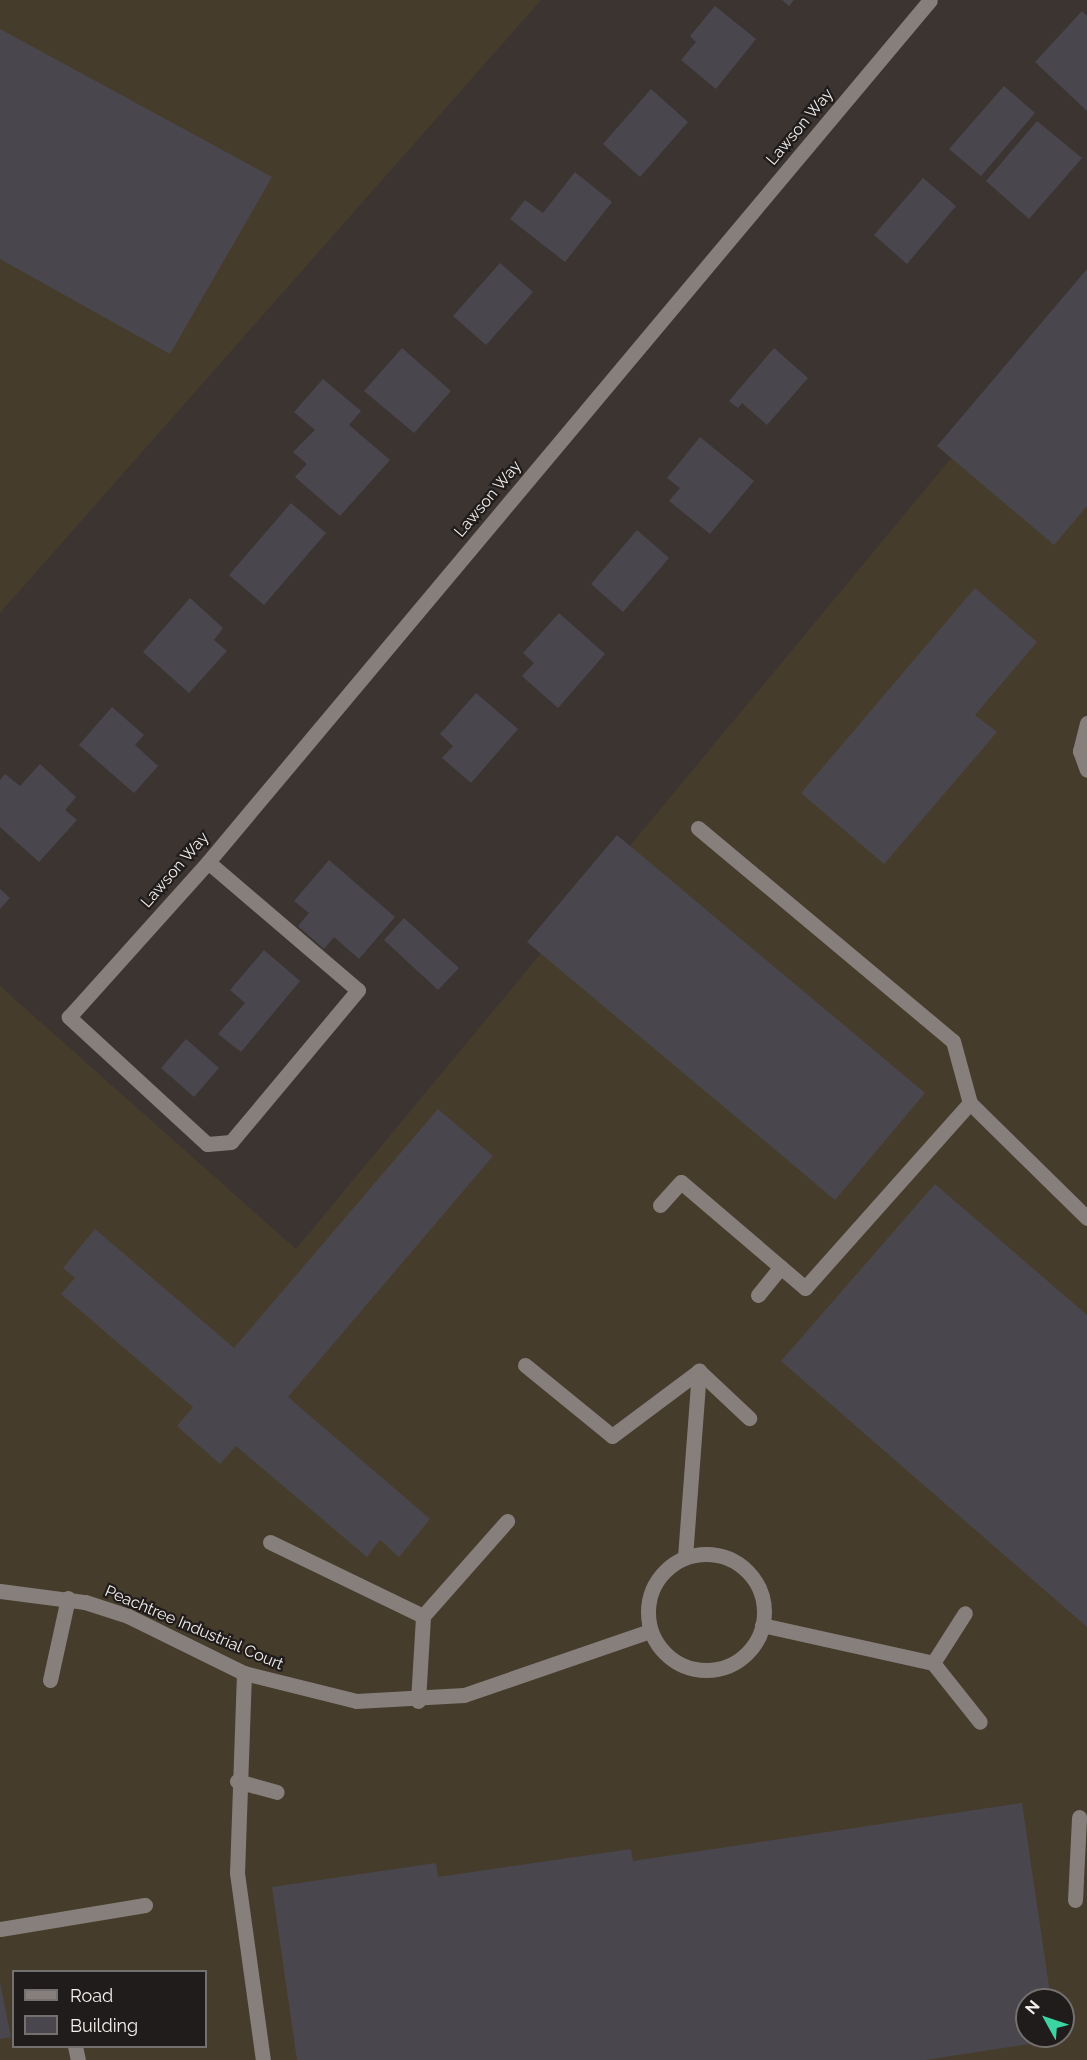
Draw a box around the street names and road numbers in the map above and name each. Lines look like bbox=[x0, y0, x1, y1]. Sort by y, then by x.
street label: Lawson Way bbox=[762, 85, 838, 169]
street label: Lawson Way bbox=[450, 457, 526, 541]
street label: Lawson Way bbox=[137, 828, 213, 912]
street label: Peachtree Industrial Court bbox=[102, 1582, 286, 1674]

